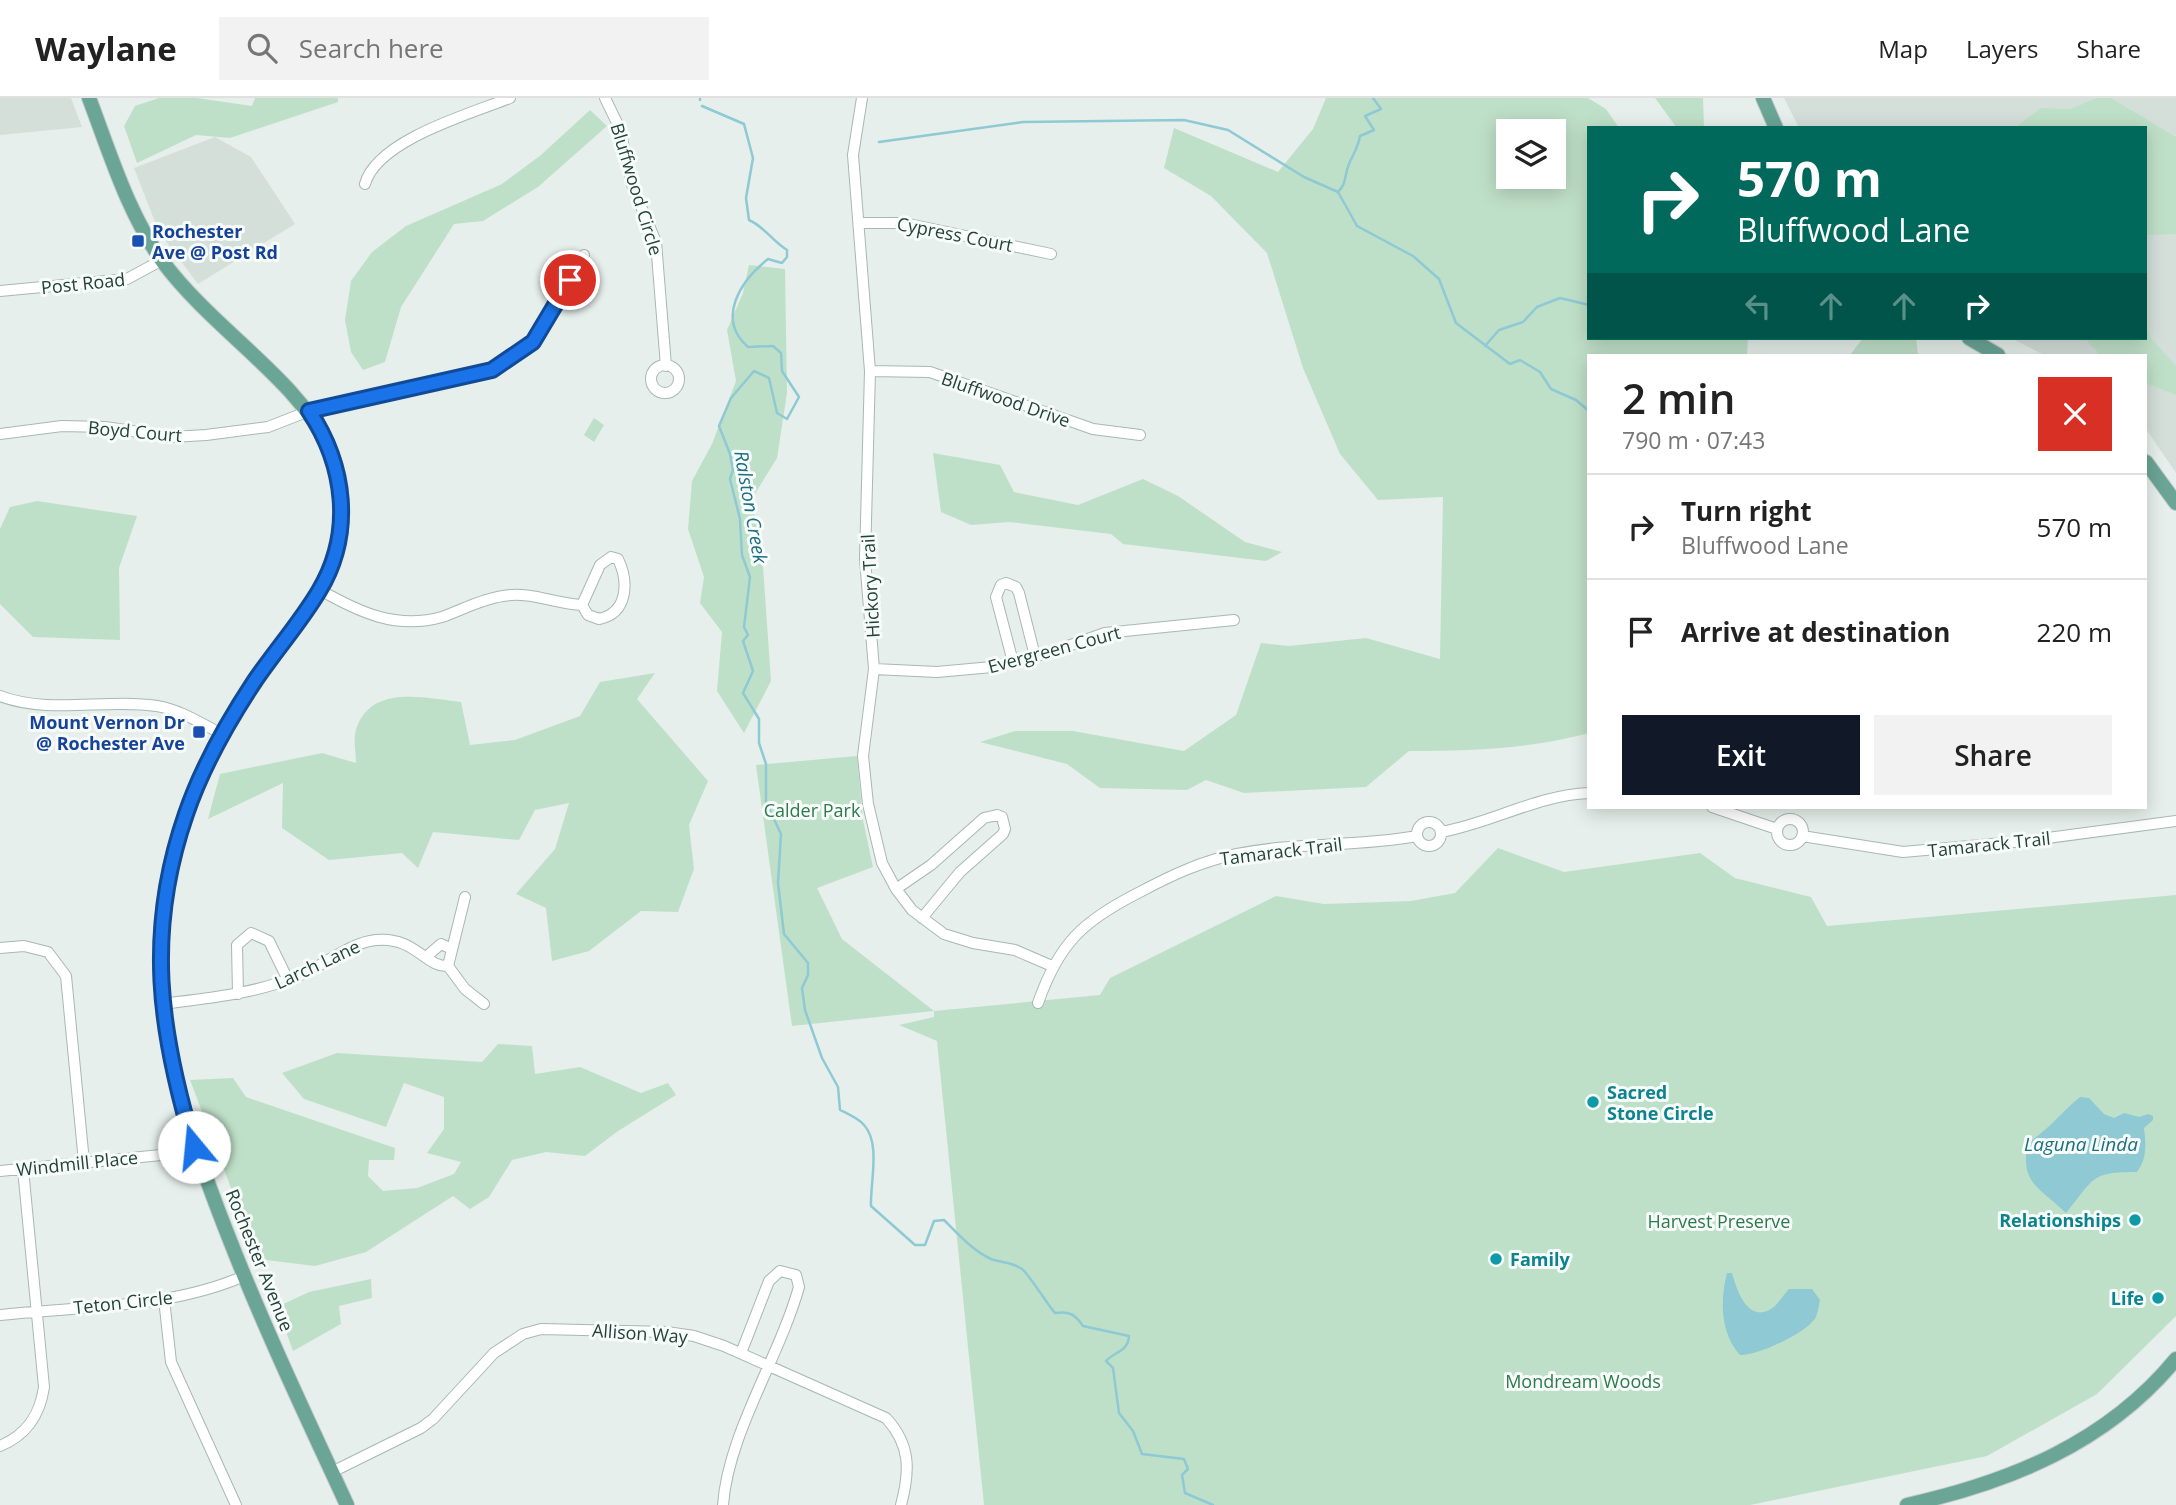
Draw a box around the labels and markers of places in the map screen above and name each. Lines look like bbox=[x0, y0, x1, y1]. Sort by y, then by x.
place label: Rochester Ave @ Post Rd bbox=[152, 219, 278, 264]
marker: Rochester Ave @ Post Rd bbox=[130, 233, 146, 249]
pin bbox=[540, 250, 600, 310]
place label: Mount Vernon Dr @ Rochester Ave bbox=[29, 710, 185, 755]
marker: Mount Vernon Dr @ Rochester Ave bbox=[191, 724, 207, 740]
place label: Sacred Stone Circle bbox=[1607, 1080, 1714, 1125]
marker: Sacred Stone Circle bbox=[1585, 1094, 1601, 1110]
place label: Relationships bbox=[1999, 1208, 2121, 1232]
marker: Relationships bbox=[2127, 1212, 2143, 1228]
place label: Family bbox=[1510, 1247, 1570, 1271]
marker: Family bbox=[1488, 1251, 1504, 1267]
place label: Life bbox=[2111, 1286, 2144, 1310]
marker: Life bbox=[2150, 1290, 2166, 1306]

